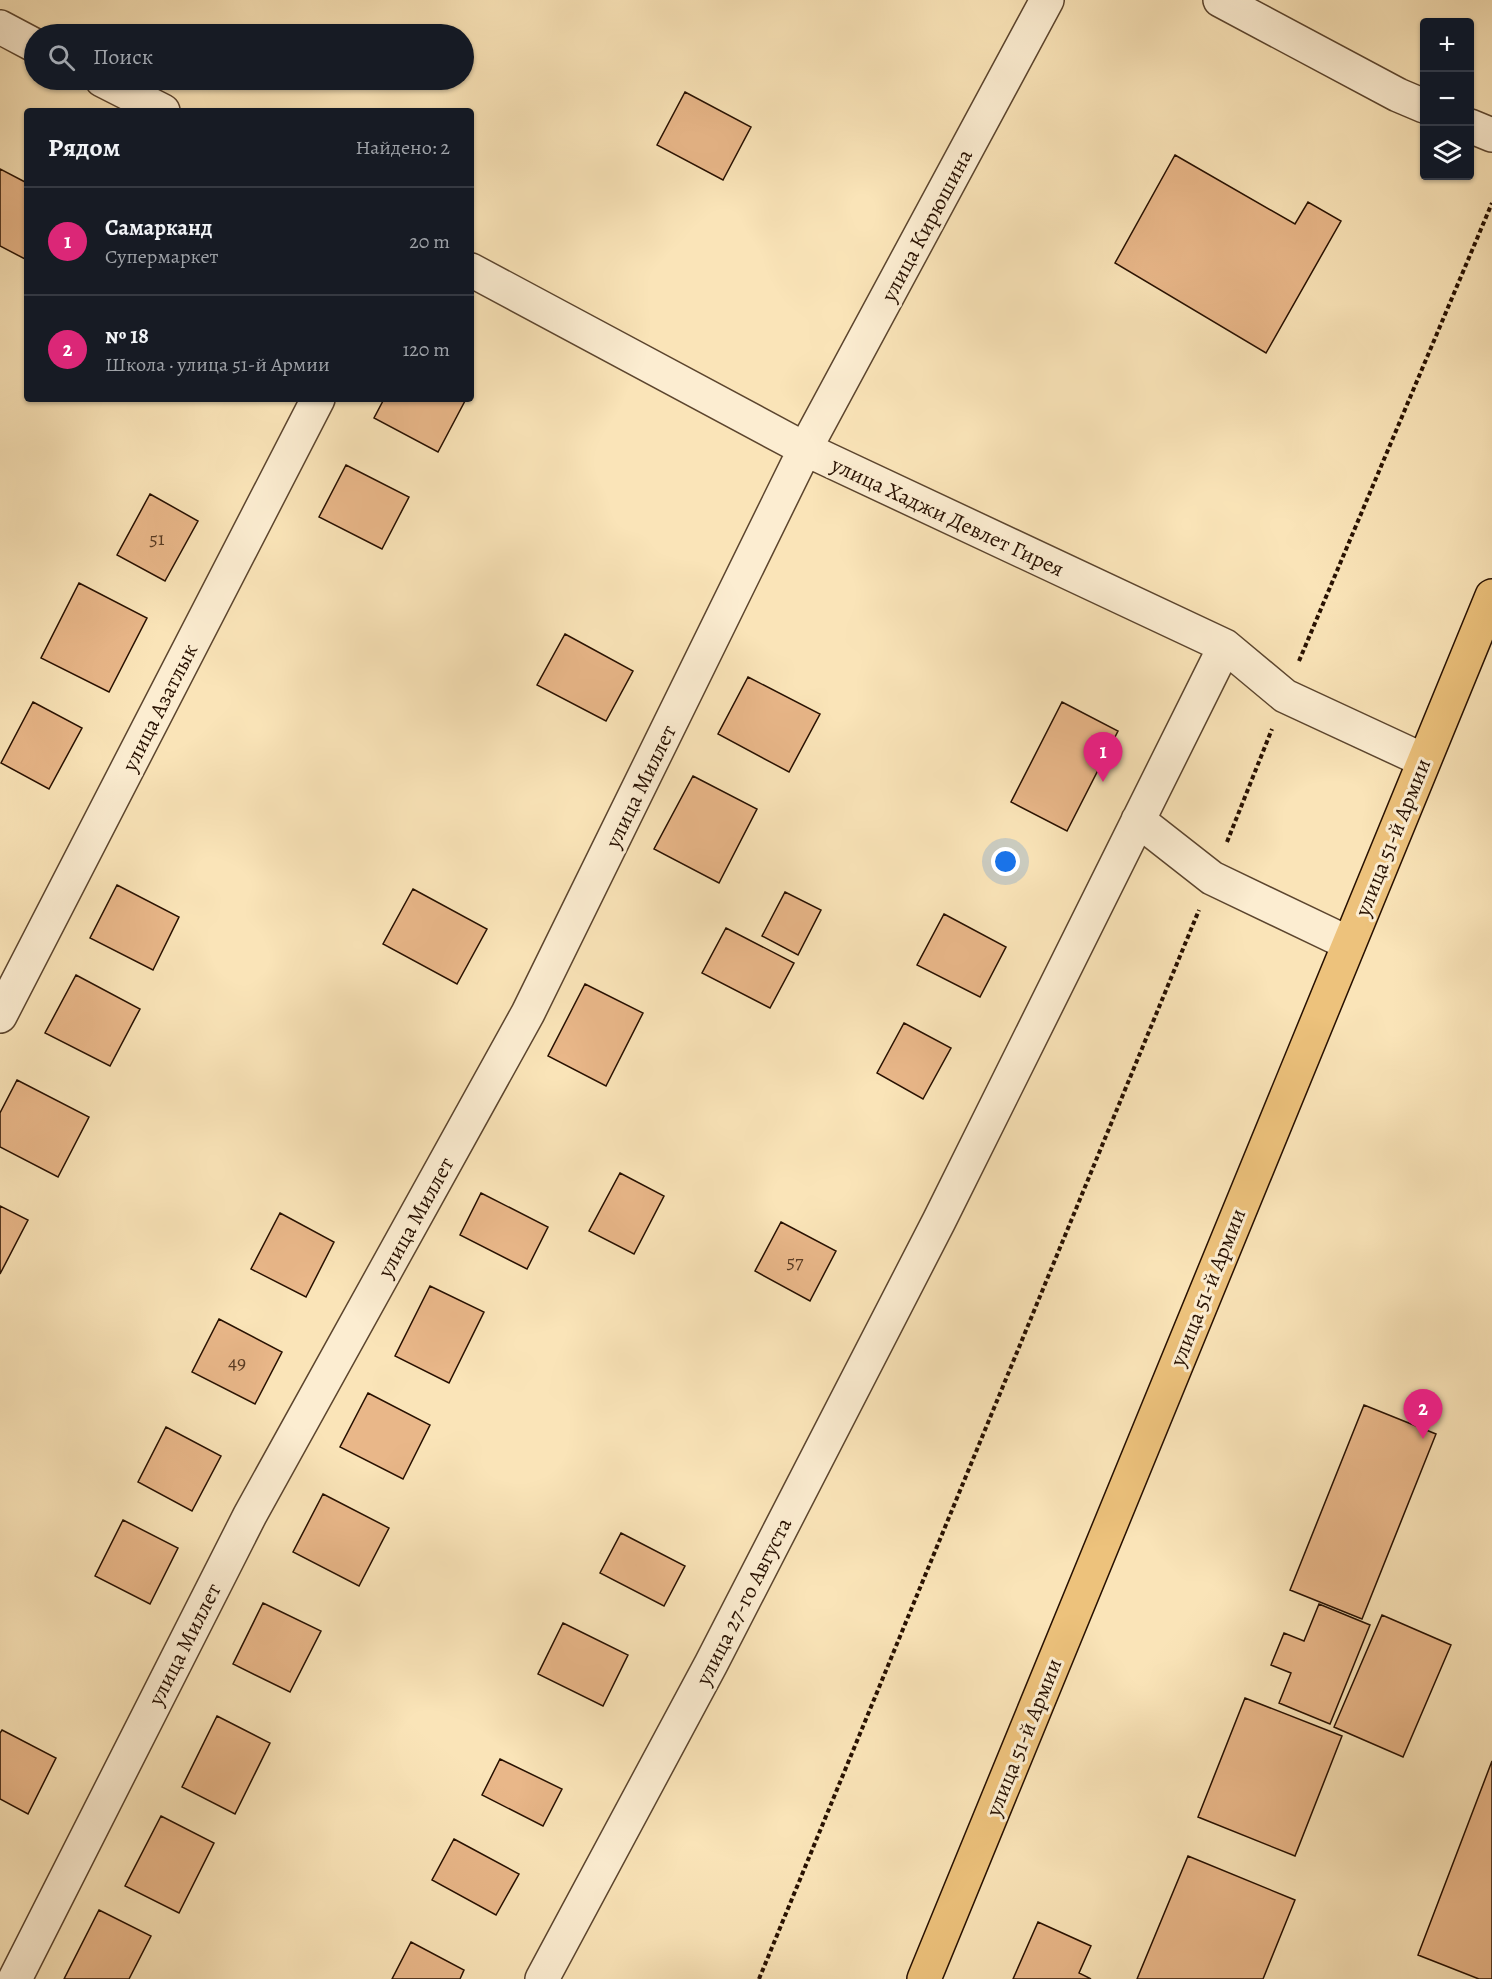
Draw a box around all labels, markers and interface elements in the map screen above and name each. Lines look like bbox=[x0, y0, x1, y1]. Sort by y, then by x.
map controls bbox=[1420, 18, 1474, 180]
button: + bbox=[1420, 18, 1474, 72]
search box bbox=[24, 24, 474, 90]
icon: search bbox=[45, 41, 78, 74]
text: Поиск bbox=[93, 42, 153, 72]
button: − bbox=[1420, 72, 1474, 126]
button: layers bbox=[1420, 126, 1474, 180]
text: Рядом bbox=[48, 130, 120, 165]
text: Найдено: 2 bbox=[355, 134, 450, 161]
street label: улица Кирюшина bbox=[874, 143, 980, 308]
text: Самарканд bbox=[105, 213, 212, 243]
text: 1 bbox=[64, 228, 71, 255]
text: 20 m bbox=[409, 228, 450, 255]
text: Супермаркет bbox=[105, 243, 219, 270]
text: № 18 bbox=[105, 321, 149, 351]
text: 2 bbox=[63, 336, 72, 363]
text: 120 m bbox=[402, 336, 450, 363]
text: Школа · улица 51-й Армии bbox=[105, 351, 330, 378]
street label: улица Хаджи Девлет Гирея bbox=[825, 449, 1069, 584]
house number: 51 bbox=[149, 525, 165, 552]
street label: улица Азатлык bbox=[114, 638, 205, 777]
street label: улица Миллет bbox=[598, 720, 684, 854]
pin: 1 bbox=[1084, 732, 1122, 782]
street label: улица 51-й Армии bbox=[1347, 754, 1438, 922]
your location bbox=[991, 847, 1020, 876]
street label: улица Миллет bbox=[370, 1152, 461, 1284]
street label: улица 51-й Армии bbox=[1162, 1204, 1253, 1372]
house number: 57 bbox=[787, 1248, 804, 1275]
house number: 49 bbox=[228, 1349, 246, 1376]
pin: 2 bbox=[1404, 1390, 1442, 1439]
street label: улица 27-го Августа bbox=[688, 1512, 799, 1691]
street label: улица Миллет bbox=[141, 1578, 229, 1712]
street label: улица 51-й Армии bbox=[978, 1654, 1069, 1822]

